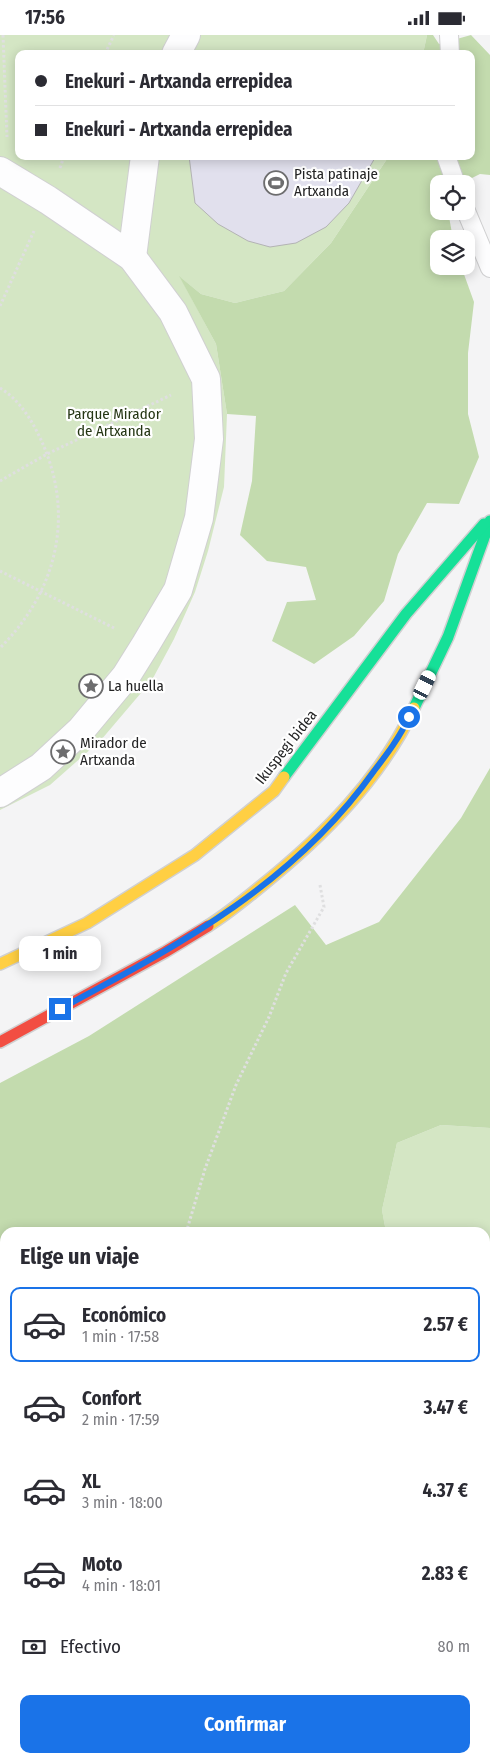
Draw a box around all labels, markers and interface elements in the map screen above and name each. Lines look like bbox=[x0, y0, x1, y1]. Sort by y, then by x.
text: 17:56 bbox=[25, 6, 65, 29]
text: Enekuri - Artxanda errepidea bbox=[65, 70, 293, 93]
text: Enekuri - Artxanda errepidea bbox=[65, 118, 293, 141]
place label: Pista patinaje Artxanda bbox=[294, 165, 378, 200]
sports icon: Pista patinaje Artxanda bbox=[263, 170, 289, 196]
map controls bbox=[430, 175, 475, 275]
button: locate bbox=[430, 175, 475, 220]
button: layers bbox=[430, 230, 475, 275]
park label: Parque Mirador de Artxanda bbox=[67, 405, 162, 440]
car bbox=[411, 668, 438, 702]
place icon: La huella bbox=[78, 673, 104, 699]
place label: La huella bbox=[108, 677, 164, 695]
street label: Ikuspegi bidea bbox=[251, 706, 321, 788]
route start bbox=[398, 706, 420, 728]
place label: Mirador de Artxanda bbox=[80, 734, 147, 769]
place icon: Mirador de Artxanda bbox=[50, 739, 76, 765]
callout: 1 min bbox=[19, 937, 101, 971]
text: 1 min bbox=[43, 944, 77, 963]
route end bbox=[49, 998, 71, 1020]
text: Elige un viaje bbox=[20, 1243, 139, 1270]
icon: car bbox=[22, 1302, 67, 1347]
text: Económico bbox=[82, 1304, 166, 1327]
text: 2.57 € bbox=[424, 1313, 468, 1336]
text: 1 min · 17:58 bbox=[82, 1327, 159, 1346]
icon: car bbox=[22, 1385, 67, 1430]
text: Confort bbox=[82, 1387, 142, 1410]
text: 3.47 € bbox=[423, 1396, 468, 1419]
text: 2 min · 17:59 bbox=[82, 1410, 160, 1429]
icon: car bbox=[22, 1468, 67, 1513]
text: XL bbox=[82, 1470, 101, 1493]
text: 4.37 € bbox=[422, 1479, 468, 1502]
text: 3 min · 18:00 bbox=[82, 1493, 163, 1512]
icon: car bbox=[22, 1551, 67, 1596]
text: Moto bbox=[82, 1553, 122, 1576]
text: 2.83 € bbox=[422, 1562, 468, 1585]
text: 4 min · 18:01 bbox=[82, 1576, 161, 1595]
icon: cash bbox=[20, 1633, 48, 1661]
text: Efectivo bbox=[60, 1635, 121, 1658]
text: 80 m bbox=[438, 1637, 470, 1656]
button: Confirmar bbox=[20, 1695, 470, 1753]

